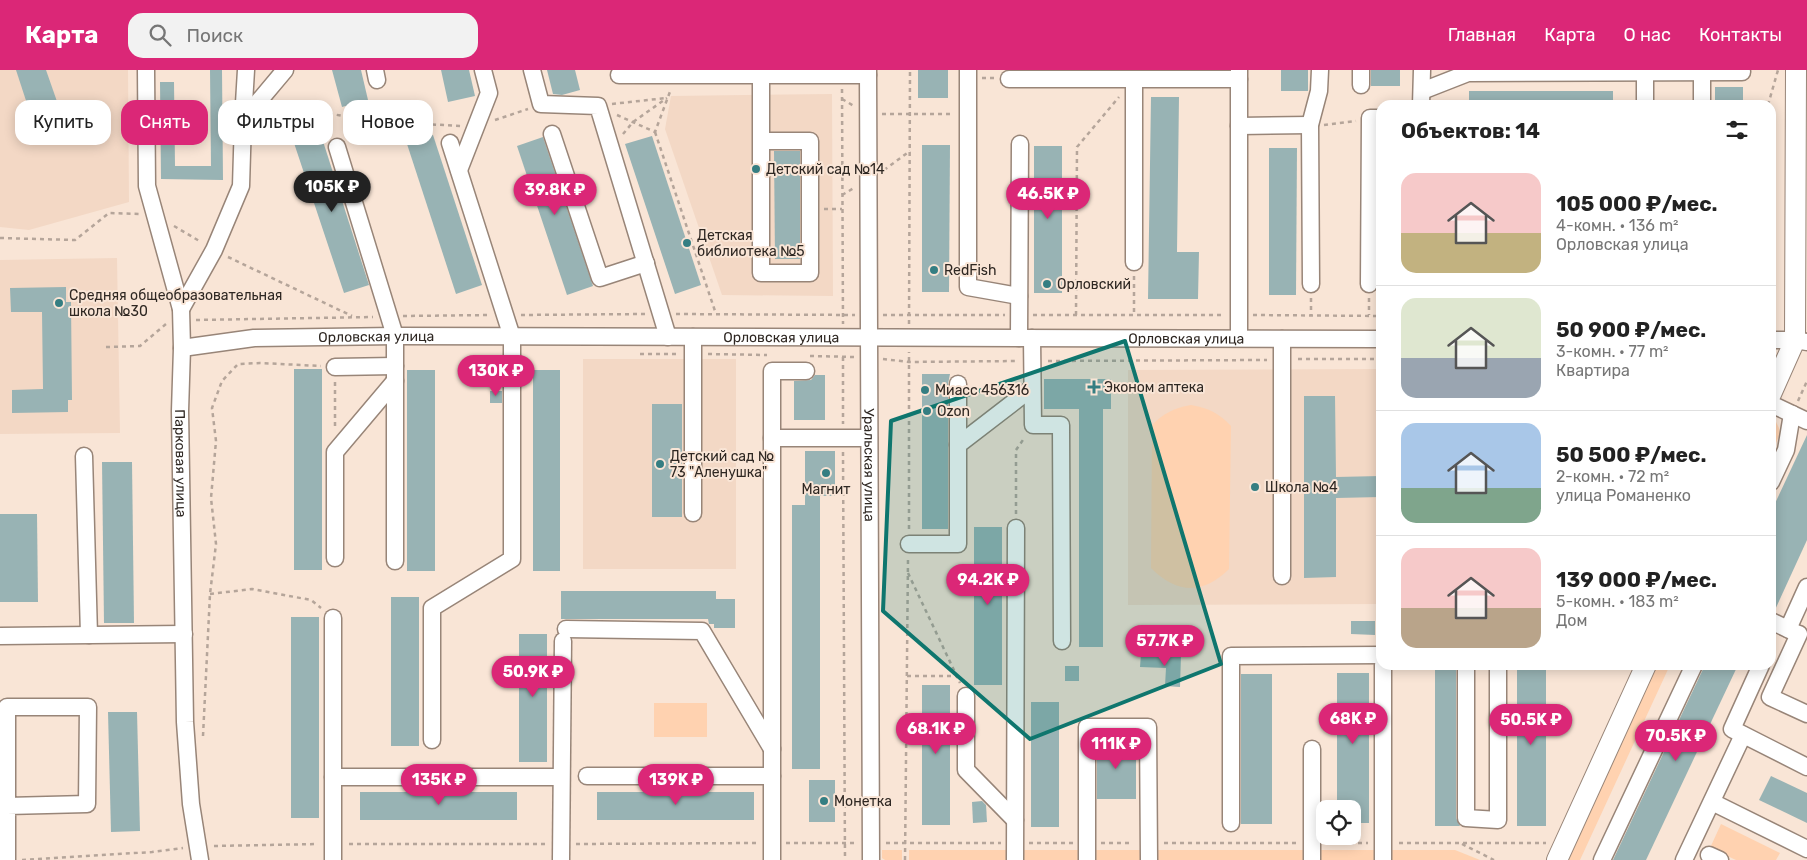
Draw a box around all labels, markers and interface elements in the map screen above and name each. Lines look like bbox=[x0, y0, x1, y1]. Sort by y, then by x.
search box bbox=[128, 13, 478, 58]
text: Карта bbox=[25, 21, 98, 49]
icon: search bbox=[146, 21, 174, 49]
text: Поиск bbox=[186, 24, 243, 47]
text: Главная bbox=[1448, 24, 1516, 46]
text: Карта bbox=[1544, 24, 1596, 46]
text: О нас bbox=[1624, 24, 1671, 46]
text: Контакты bbox=[1699, 24, 1782, 46]
chip: Купить bbox=[15, 100, 111, 145]
chip: Снять bbox=[121, 100, 208, 145]
chip: Фильтры bbox=[218, 100, 333, 145]
chip: Новое bbox=[343, 100, 433, 145]
icon: filters bbox=[1723, 116, 1751, 144]
text: Объектов: 14 bbox=[1401, 118, 1540, 143]
place label: Детский сад №14 bbox=[766, 161, 885, 178]
marker: Детский сад №14 bbox=[750, 163, 762, 175]
pin: 105K ₽ bbox=[291, 170, 373, 213]
pin: 39.8K ₽ bbox=[509, 174, 601, 216]
text: 105K ₽ bbox=[305, 177, 359, 196]
pin: 46.5K ₽ bbox=[1002, 178, 1094, 220]
text: 39.8K ₽ bbox=[525, 180, 585, 199]
text: 46.5K ₽ bbox=[1017, 184, 1079, 203]
text: 105 000 ₽/мес. bbox=[1556, 191, 1718, 216]
icon: home bbox=[1441, 193, 1501, 253]
text: 4-комн. · 136 m² bbox=[1556, 216, 1679, 235]
place label: Детская библиотека №5 bbox=[697, 227, 805, 260]
text: Орловская улица bbox=[1556, 235, 1689, 254]
marker: Детская библиотека №5 bbox=[681, 237, 693, 249]
place label: RedFish bbox=[944, 262, 996, 279]
marker: RedFish bbox=[928, 264, 940, 276]
place label: Орловский bbox=[1057, 276, 1131, 293]
marker: Орловский bbox=[1041, 278, 1053, 290]
place label: Средняя общеобразовательная школа №30 bbox=[69, 287, 283, 320]
marker: Средняя общеобразовательная школа №30 bbox=[53, 297, 65, 309]
text: 50 900 ₽/мес. bbox=[1556, 317, 1706, 342]
icon: home bbox=[1441, 318, 1501, 378]
street label: Орловская улица bbox=[318, 327, 434, 346]
street label: Орловская улица bbox=[723, 328, 839, 346]
street label: Орловская улица bbox=[1128, 330, 1244, 347]
text: 3-комн. · 77 m² bbox=[1556, 342, 1669, 361]
pin: 130K ₽ bbox=[455, 354, 537, 397]
text: 130K ₽ bbox=[469, 361, 523, 380]
text: Квартира bbox=[1556, 361, 1630, 380]
place label: Эконом аптека bbox=[1104, 379, 1204, 396]
marker: Эконом аптека bbox=[1088, 381, 1100, 393]
place label: Миасс 456316 bbox=[935, 382, 1029, 399]
marker: Миасс 456316 bbox=[919, 384, 931, 396]
place label: Ozon bbox=[937, 403, 970, 420]
marker: Ozon bbox=[921, 405, 933, 417]
street label: Уральская улица bbox=[861, 408, 878, 522]
street label: Парковая улица bbox=[171, 409, 190, 518]
text: 50 500 ₽/мес. bbox=[1556, 442, 1706, 467]
icon: home bbox=[1441, 443, 1501, 503]
place label: Детский сад № 73 "Аленушка" bbox=[670, 448, 774, 481]
marker: Детский сад № 73 "Аленушка" bbox=[654, 458, 666, 470]
marker: Магнит bbox=[820, 467, 832, 479]
text: 2-комн. · 72 m² bbox=[1556, 467, 1669, 486]
place label: Школа №4 bbox=[1265, 479, 1338, 496]
place label: Магнит bbox=[801, 481, 851, 498]
marker: Школа №4 bbox=[1249, 481, 1261, 493]
text: улица Романенко bbox=[1556, 486, 1691, 505]
pin: 94.2K ₽ bbox=[942, 564, 1034, 606]
text: 139 000 ₽/мес. bbox=[1556, 567, 1717, 592]
icon: home bbox=[1441, 568, 1501, 628]
text: 94.2K ₽ bbox=[957, 570, 1019, 589]
text: 5-комн. · 183 m² bbox=[1556, 592, 1679, 611]
text: Дом bbox=[1556, 611, 1587, 630]
pin: 57.7K ₽ bbox=[1119, 624, 1211, 667]
text: 57.7K ₽ bbox=[1136, 631, 1194, 650]
pin: 50.9K ₽ bbox=[487, 656, 579, 698]
text: 50.9K ₽ bbox=[503, 662, 563, 681]
pin: 68K ₽ bbox=[1318, 702, 1388, 745]
pin: 50.5K ₽ bbox=[1485, 704, 1577, 746]
text: 68K ₽ bbox=[1330, 709, 1376, 728]
text: 50.5K ₽ bbox=[1500, 710, 1562, 729]
pin: 68.1K ₽ bbox=[890, 712, 982, 755]
text: 68.1K ₽ bbox=[907, 719, 965, 738]
pin: 70.5K ₽ bbox=[1630, 720, 1722, 762]
text: 70.5K ₽ bbox=[1646, 726, 1706, 745]
pin: 111K ₽ bbox=[1075, 728, 1157, 770]
text: 111K ₽ bbox=[1091, 734, 1141, 753]
pin: 135K ₽ bbox=[398, 764, 480, 806]
pin: 139K ₽ bbox=[635, 764, 717, 806]
text: 135K ₽ bbox=[412, 770, 466, 789]
text: 139K ₽ bbox=[649, 770, 703, 789]
place label: Монетка bbox=[834, 793, 892, 810]
marker: Монетка bbox=[818, 795, 830, 807]
map controls bbox=[1316, 800, 1361, 845]
button: locate bbox=[1316, 800, 1361, 845]

